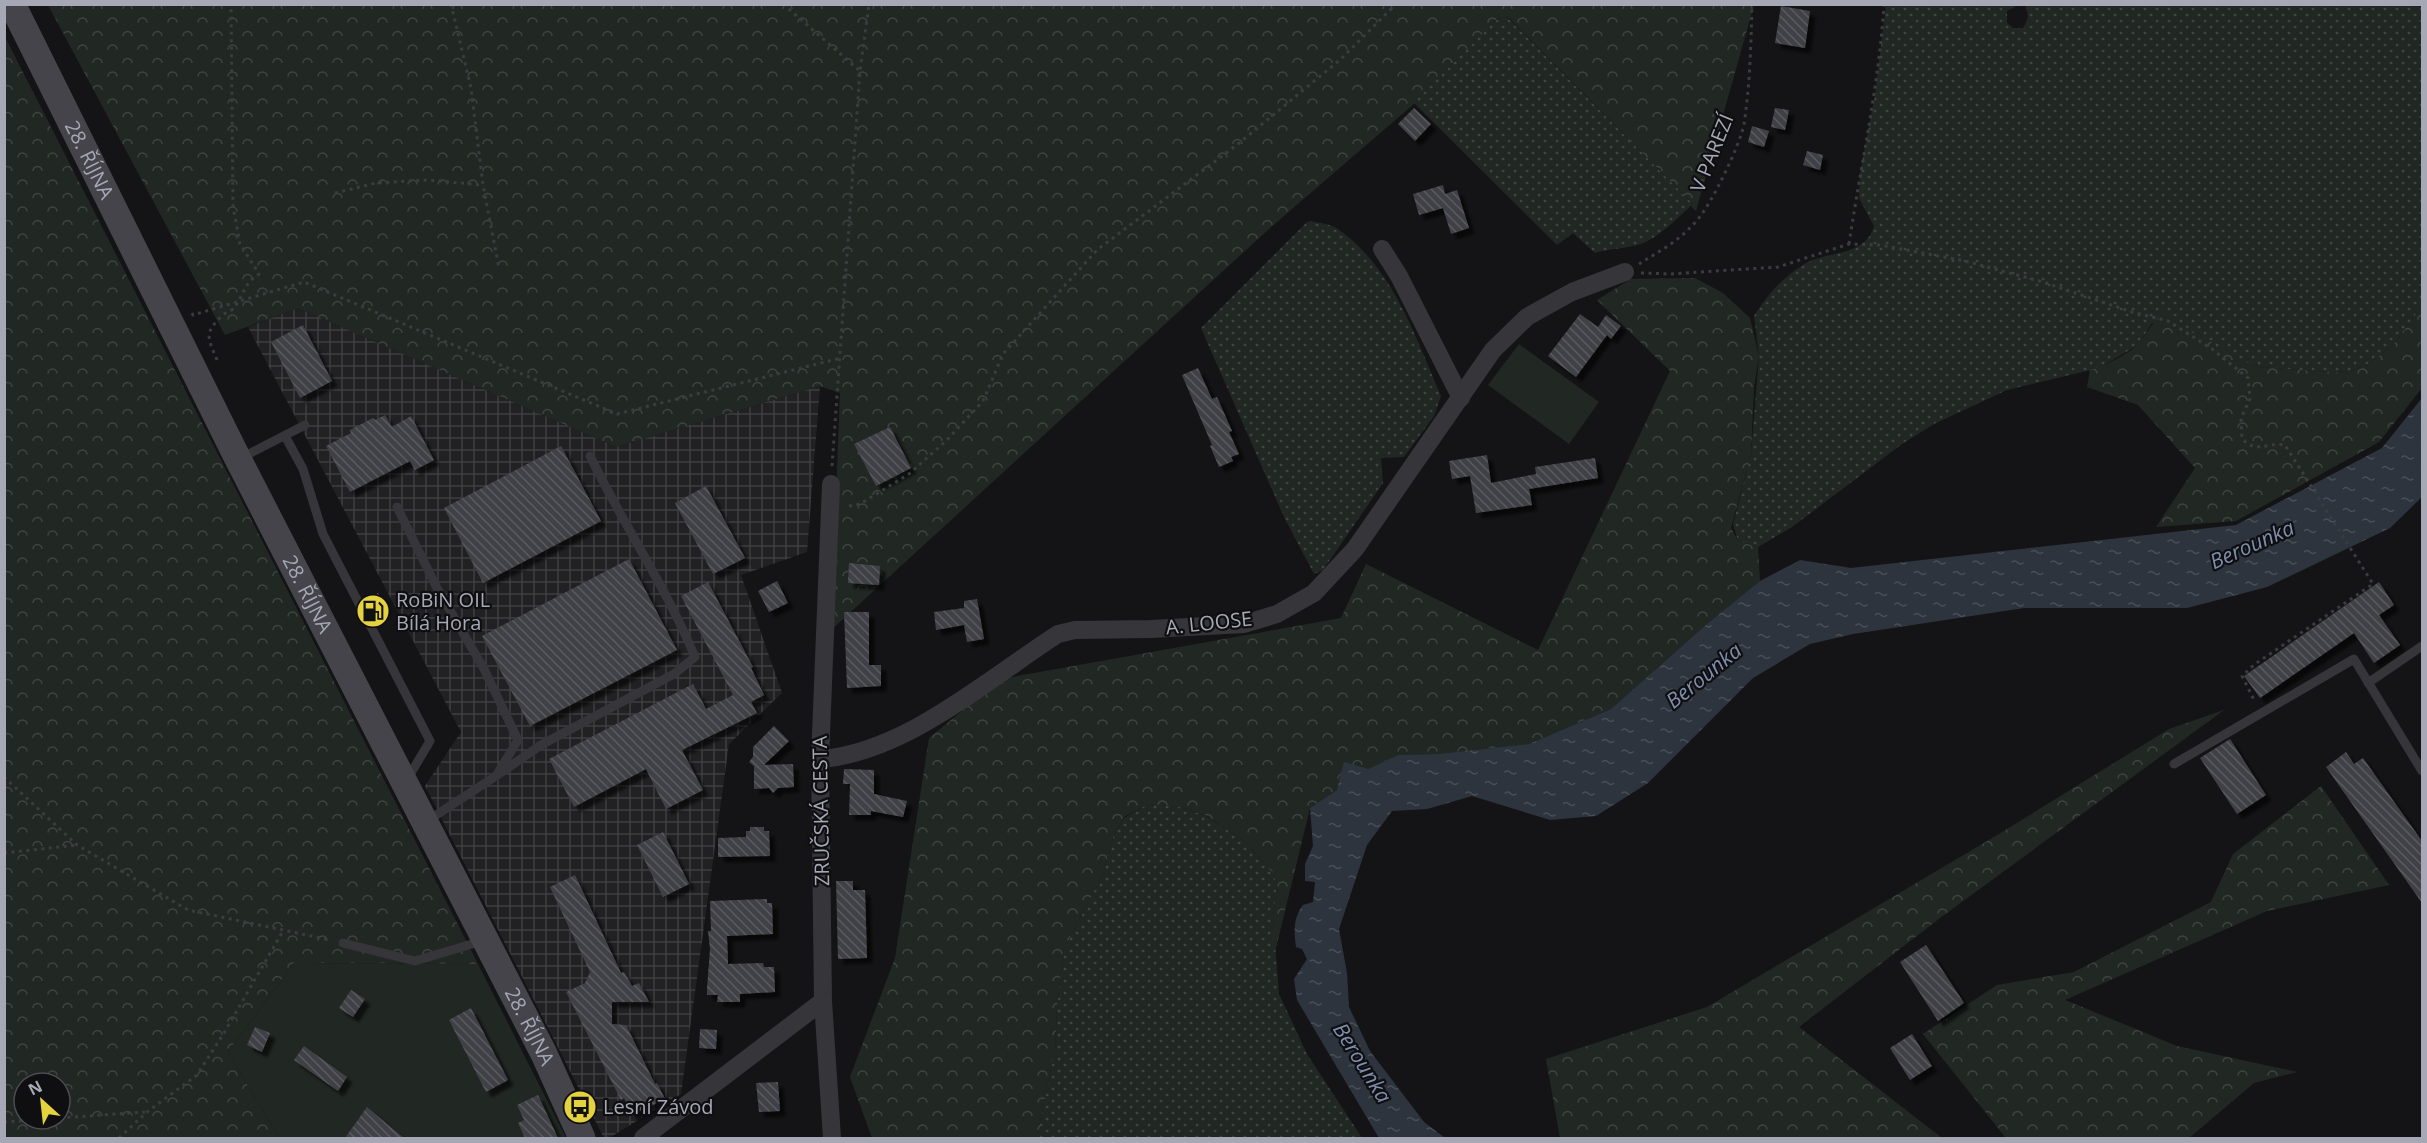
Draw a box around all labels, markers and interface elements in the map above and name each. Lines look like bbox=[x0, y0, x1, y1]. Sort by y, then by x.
street label: V PAREZÍ bbox=[1684, 109, 1740, 196]
street label: 28. ŘÍJNA bbox=[59, 116, 121, 204]
water label: Berounka bbox=[2205, 513, 2298, 575]
street label: 28. ŘÍJNA bbox=[277, 550, 339, 638]
place label: RoBiN OIL Bílá Hora bbox=[396, 586, 490, 636]
fuel station icon: RoBiN OIL Bílá Hora bbox=[355, 593, 391, 629]
street label: A. LOOSE bbox=[1164, 605, 1253, 640]
water label: Berounka bbox=[1660, 636, 1747, 714]
street label: ZRUČSKÁ CESTA bbox=[806, 735, 835, 886]
street label: 28. ŘÍJNA bbox=[499, 982, 561, 1070]
water label: Berounka bbox=[1327, 1017, 1399, 1108]
north arrow bbox=[12, 1071, 72, 1131]
text: N bbox=[24, 1075, 46, 1100]
bus stop icon: Lesní Závod bbox=[562, 1089, 598, 1125]
place label: Lesní Závod bbox=[603, 1093, 714, 1120]

